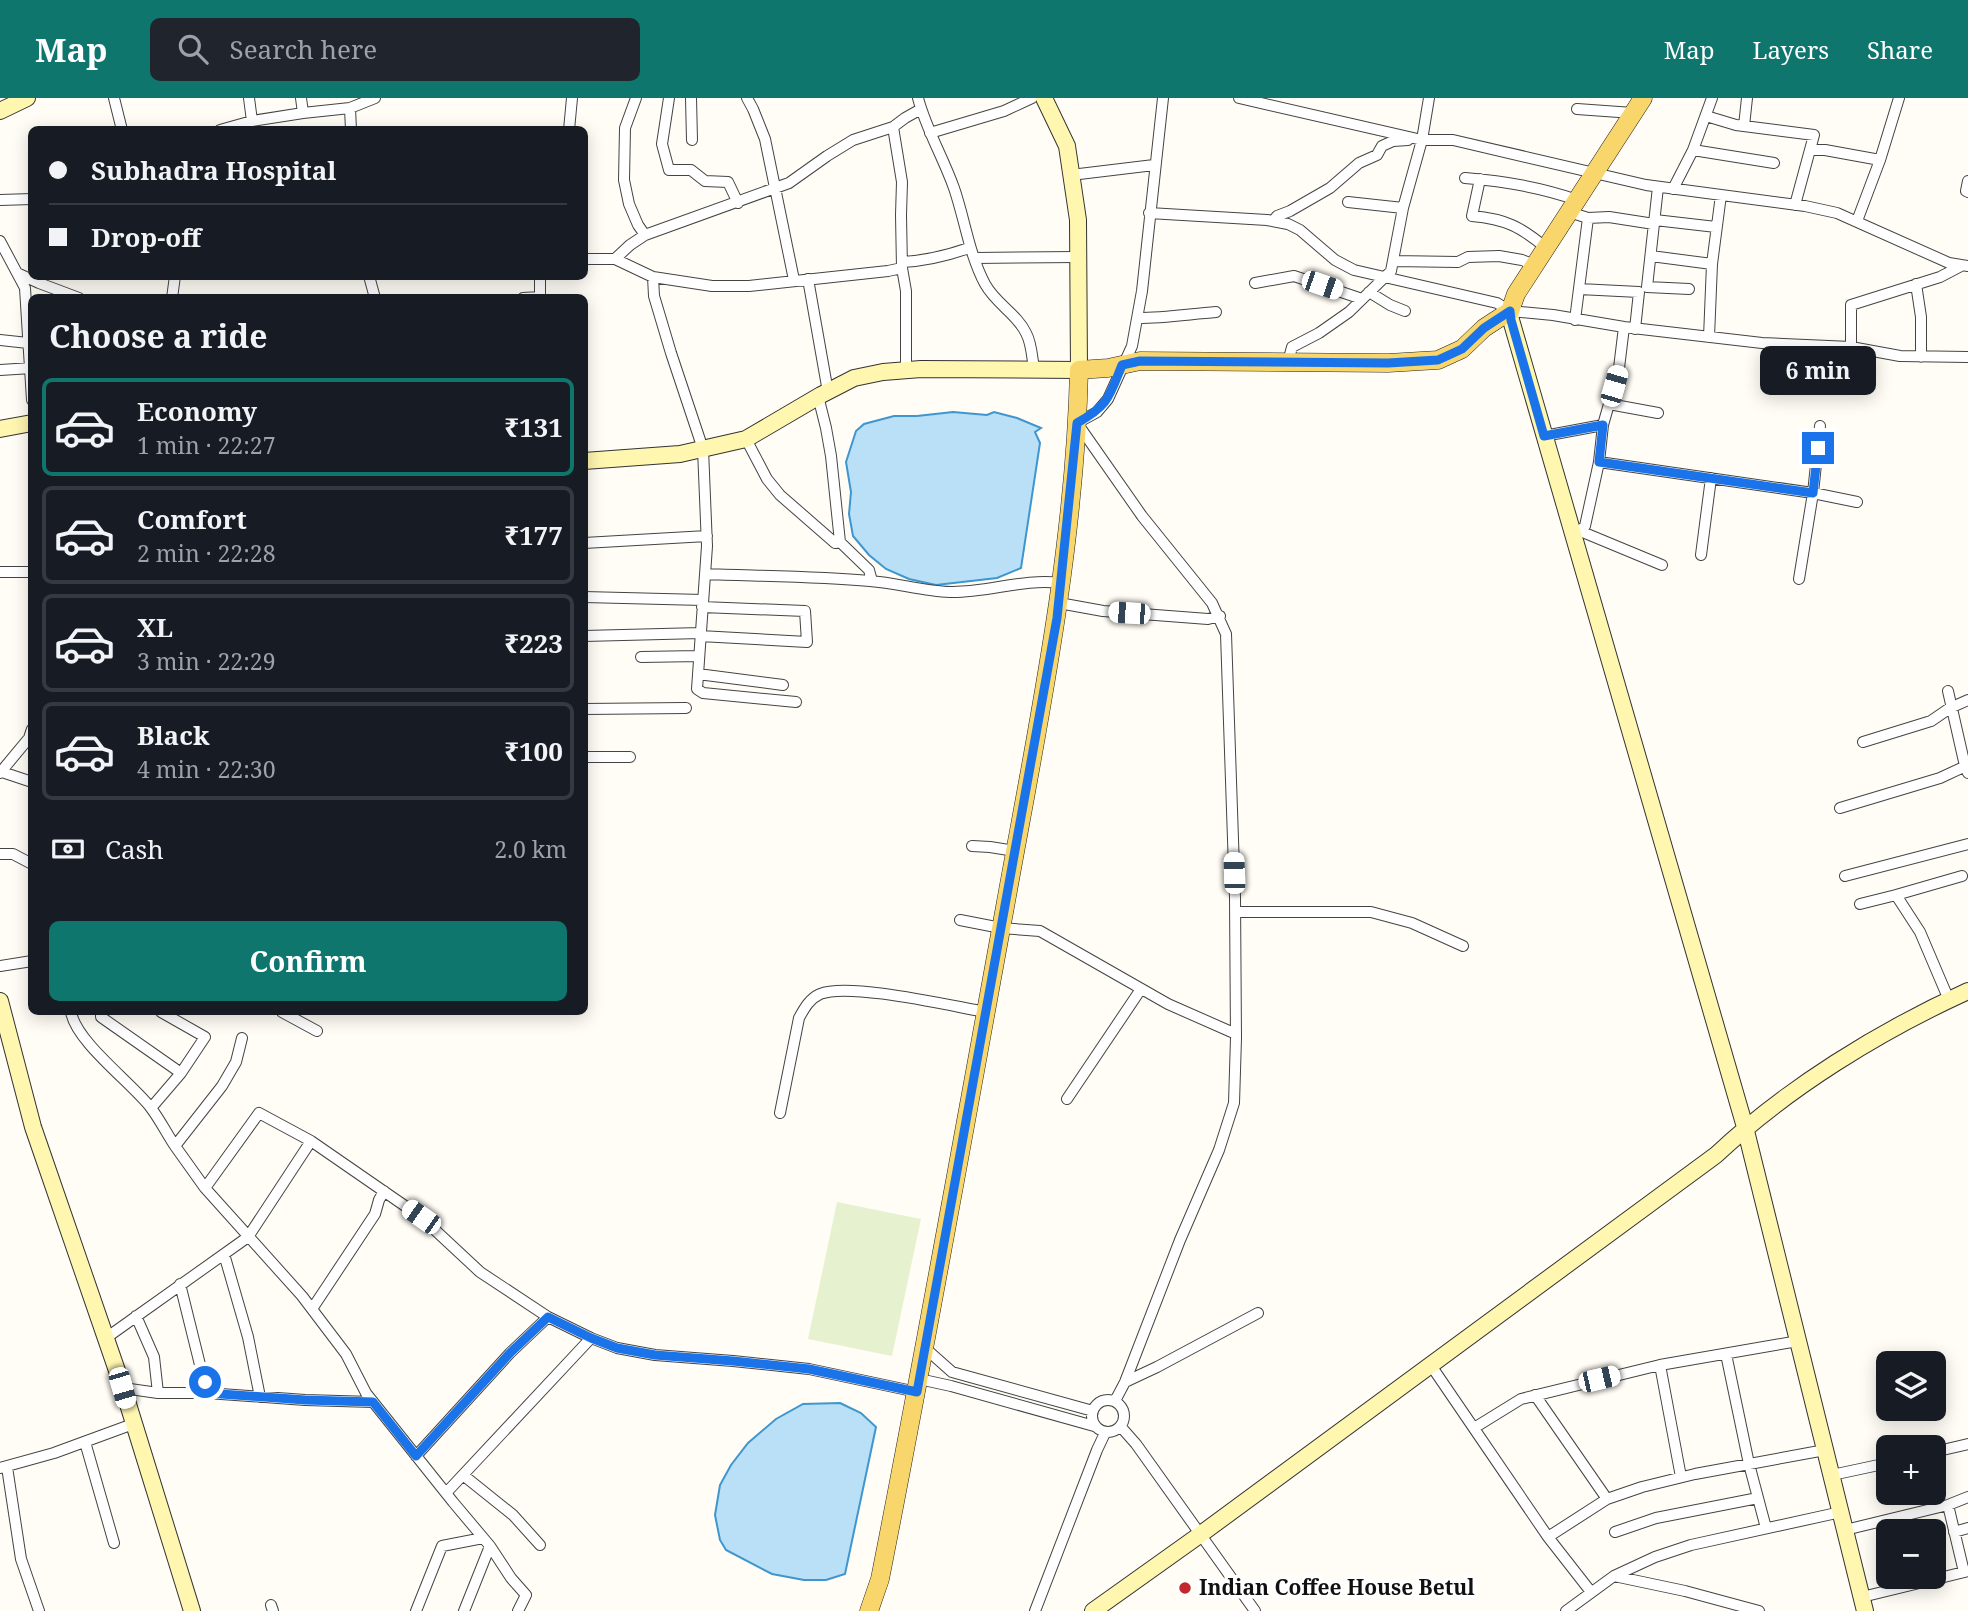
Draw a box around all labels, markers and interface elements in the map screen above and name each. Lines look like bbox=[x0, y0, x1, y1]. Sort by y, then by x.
search box bbox=[150, 18, 640, 81]
text: Map bbox=[35, 27, 108, 72]
icon: search bbox=[174, 30, 212, 68]
text: Search here bbox=[230, 31, 377, 67]
text: Map bbox=[1664, 33, 1715, 66]
text: Layers bbox=[1753, 33, 1829, 66]
text: Share bbox=[1867, 33, 1933, 66]
text: Subhadra Hospital bbox=[91, 152, 337, 188]
text: Drop-off bbox=[91, 219, 201, 255]
car bbox=[1299, 268, 1346, 302]
text: Choose a ride bbox=[49, 314, 268, 357]
callout: 6 min bbox=[1760, 346, 1876, 396]
text: 6 min bbox=[1785, 354, 1851, 386]
car bbox=[1599, 363, 1630, 409]
text: Economy bbox=[137, 393, 257, 429]
icon: car bbox=[53, 396, 116, 459]
text: ₹131 bbox=[504, 409, 563, 445]
text: 1 min · 22:27 bbox=[137, 429, 275, 461]
route end bbox=[1802, 432, 1834, 464]
text: Comfort bbox=[137, 501, 247, 537]
icon: car bbox=[53, 504, 116, 567]
text: ₹177 bbox=[504, 517, 563, 553]
text: 2 min · 22:28 bbox=[137, 537, 275, 569]
car bbox=[1108, 601, 1151, 625]
text: XL bbox=[137, 609, 173, 645]
icon: car bbox=[53, 612, 116, 675]
text: ₹223 bbox=[504, 625, 563, 661]
text: 3 min · 22:29 bbox=[137, 645, 275, 677]
text: Black bbox=[137, 717, 210, 753]
icon: car bbox=[53, 720, 116, 783]
text: ₹100 bbox=[504, 733, 563, 769]
text: 4 min · 22:30 bbox=[137, 753, 275, 785]
icon: cash bbox=[49, 830, 87, 868]
text: Cash bbox=[105, 831, 164, 867]
text: 2.0 km bbox=[494, 833, 567, 865]
car bbox=[1223, 852, 1246, 894]
button: Confirm bbox=[49, 921, 567, 1001]
car bbox=[398, 1196, 445, 1238]
map controls bbox=[1876, 1351, 1946, 1589]
button: layers bbox=[1876, 1351, 1946, 1421]
car bbox=[1577, 1364, 1622, 1394]
car bbox=[107, 1365, 138, 1411]
route start bbox=[189, 1366, 221, 1398]
button: + bbox=[1876, 1435, 1946, 1505]
button: − bbox=[1876, 1519, 1946, 1589]
place label: Indian Coffee House Betul bbox=[1199, 1573, 1475, 1601]
marker: Indian Coffee House Betul bbox=[1177, 1580, 1193, 1596]

